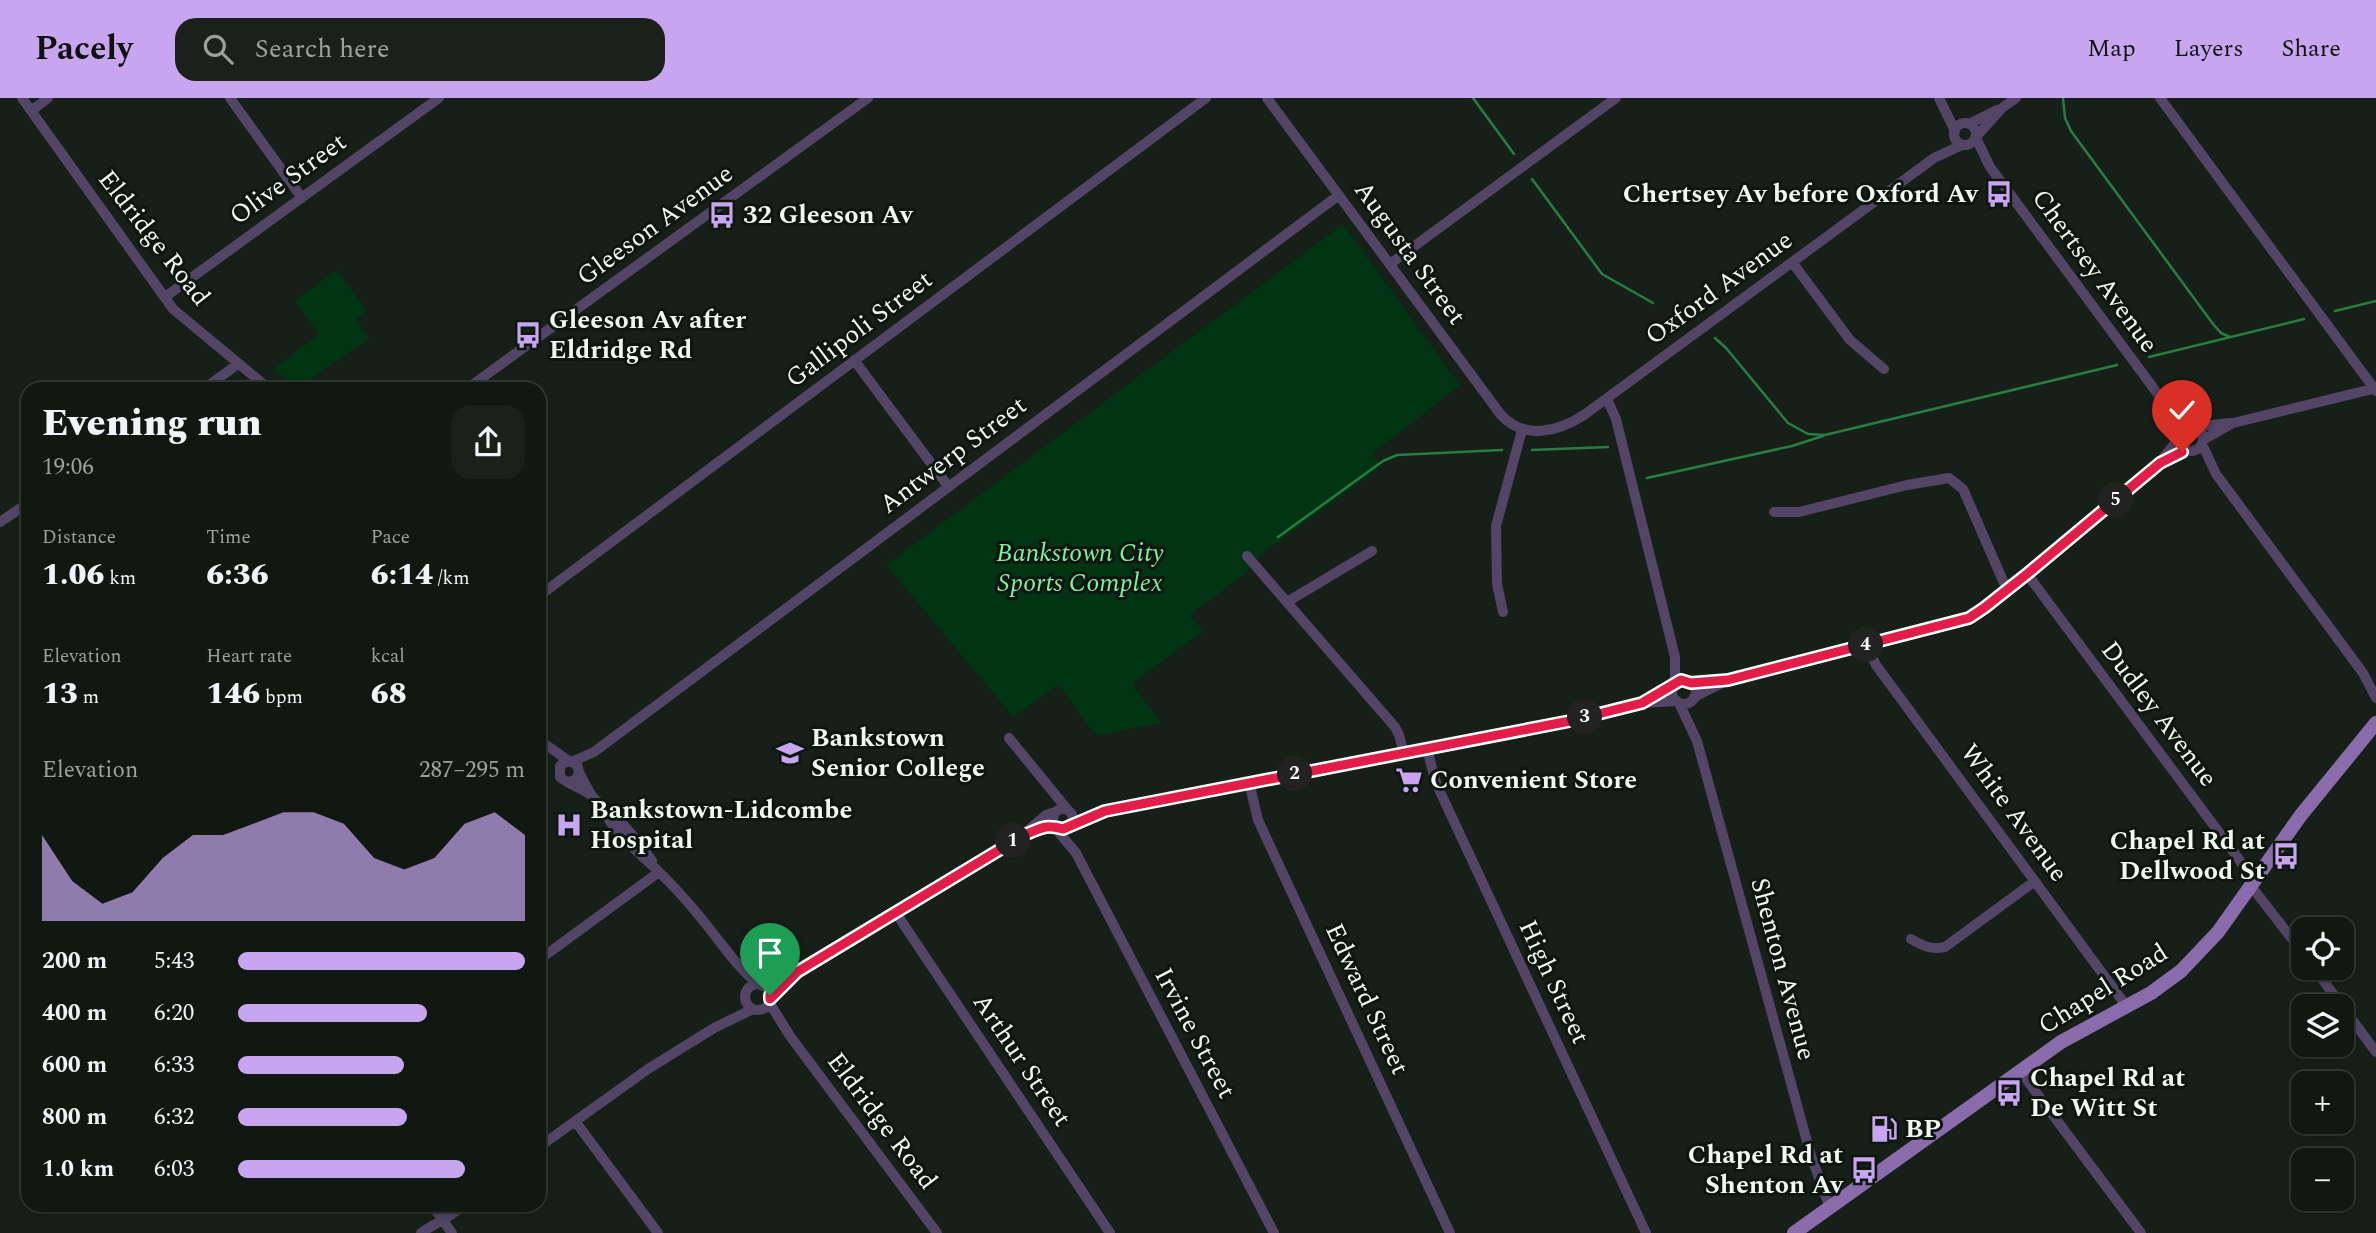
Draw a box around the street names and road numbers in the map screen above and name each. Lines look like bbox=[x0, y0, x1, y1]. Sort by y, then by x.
street label: Olive Street bbox=[221, 123, 355, 235]
street label: Gleeson Avenue bbox=[568, 154, 742, 296]
street label: Eldridge Road bbox=[88, 161, 220, 315]
street label: Augusta Street bbox=[1344, 172, 1476, 334]
street label: Chertsey Avenue bbox=[2022, 180, 2168, 362]
street label: Oxford Avenue bbox=[1637, 221, 1801, 355]
street label: Gallipoli Street bbox=[777, 260, 941, 398]
street label: Antwerp Street bbox=[871, 386, 1035, 524]
street label: Dudley Avenue bbox=[2091, 632, 2227, 796]
street label: White Avenue bbox=[1950, 735, 2078, 891]
street label: Shenton Avenue bbox=[1739, 873, 1827, 1065]
street label: High Street bbox=[1508, 913, 1600, 1051]
street label: Edward Street bbox=[1314, 917, 1420, 1081]
street label: Chapel Road bbox=[2030, 933, 2176, 1045]
street label: Irvine Street bbox=[1144, 960, 1246, 1106]
street label: Arthur Street bbox=[962, 985, 1082, 1135]
street label: Eldridge Road bbox=[817, 1044, 947, 1198]

